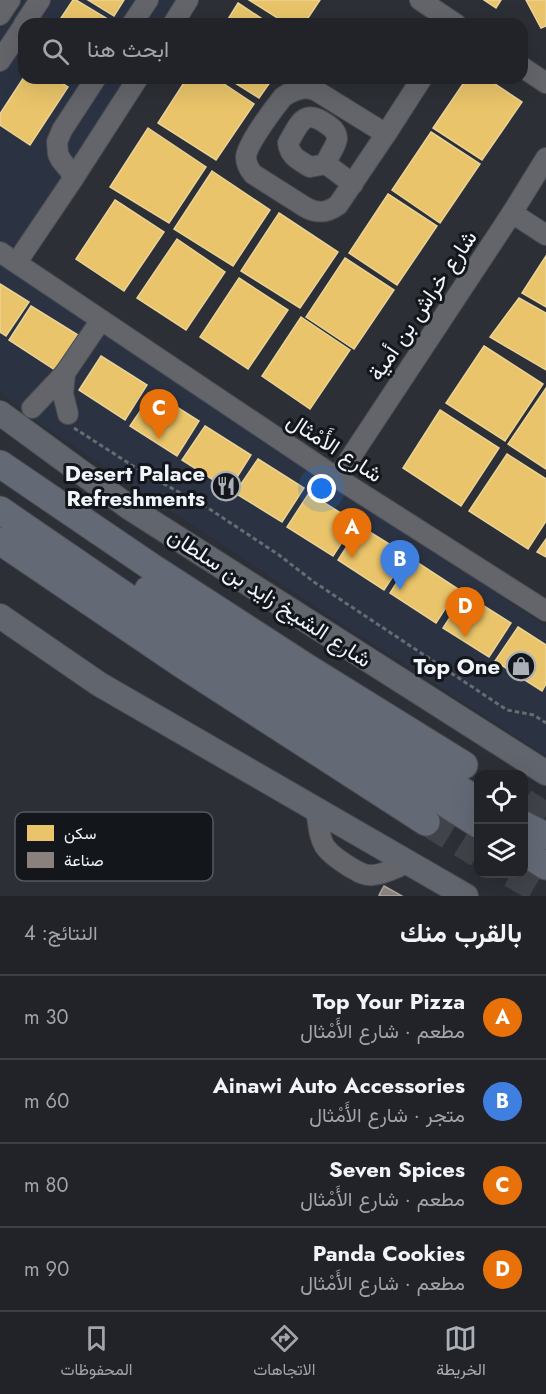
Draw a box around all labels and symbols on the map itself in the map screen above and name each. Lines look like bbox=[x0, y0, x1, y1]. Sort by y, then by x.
street label: شارع خراش بن أمية bbox=[360, 223, 484, 387]
pin: C bbox=[140, 390, 178, 439]
street label: شارع الأَمْثال bbox=[281, 404, 389, 490]
place label: Desert Palace Refreshments bbox=[65, 457, 205, 514]
restaurant icon: Desert Palace Refreshments bbox=[210, 470, 242, 502]
your location bbox=[307, 474, 336, 503]
pin: A bbox=[332, 508, 372, 558]
street label: شارع الشيخ زايد بن سلطان bbox=[162, 519, 378, 675]
pin: B bbox=[380, 540, 420, 590]
pin: D bbox=[446, 588, 484, 637]
place label: Top One bbox=[413, 650, 500, 682]
shop icon: Top One bbox=[505, 650, 537, 682]
legend bbox=[15, 812, 213, 881]
text: سكن bbox=[64, 822, 96, 845]
text: صناعة bbox=[64, 849, 104, 872]

